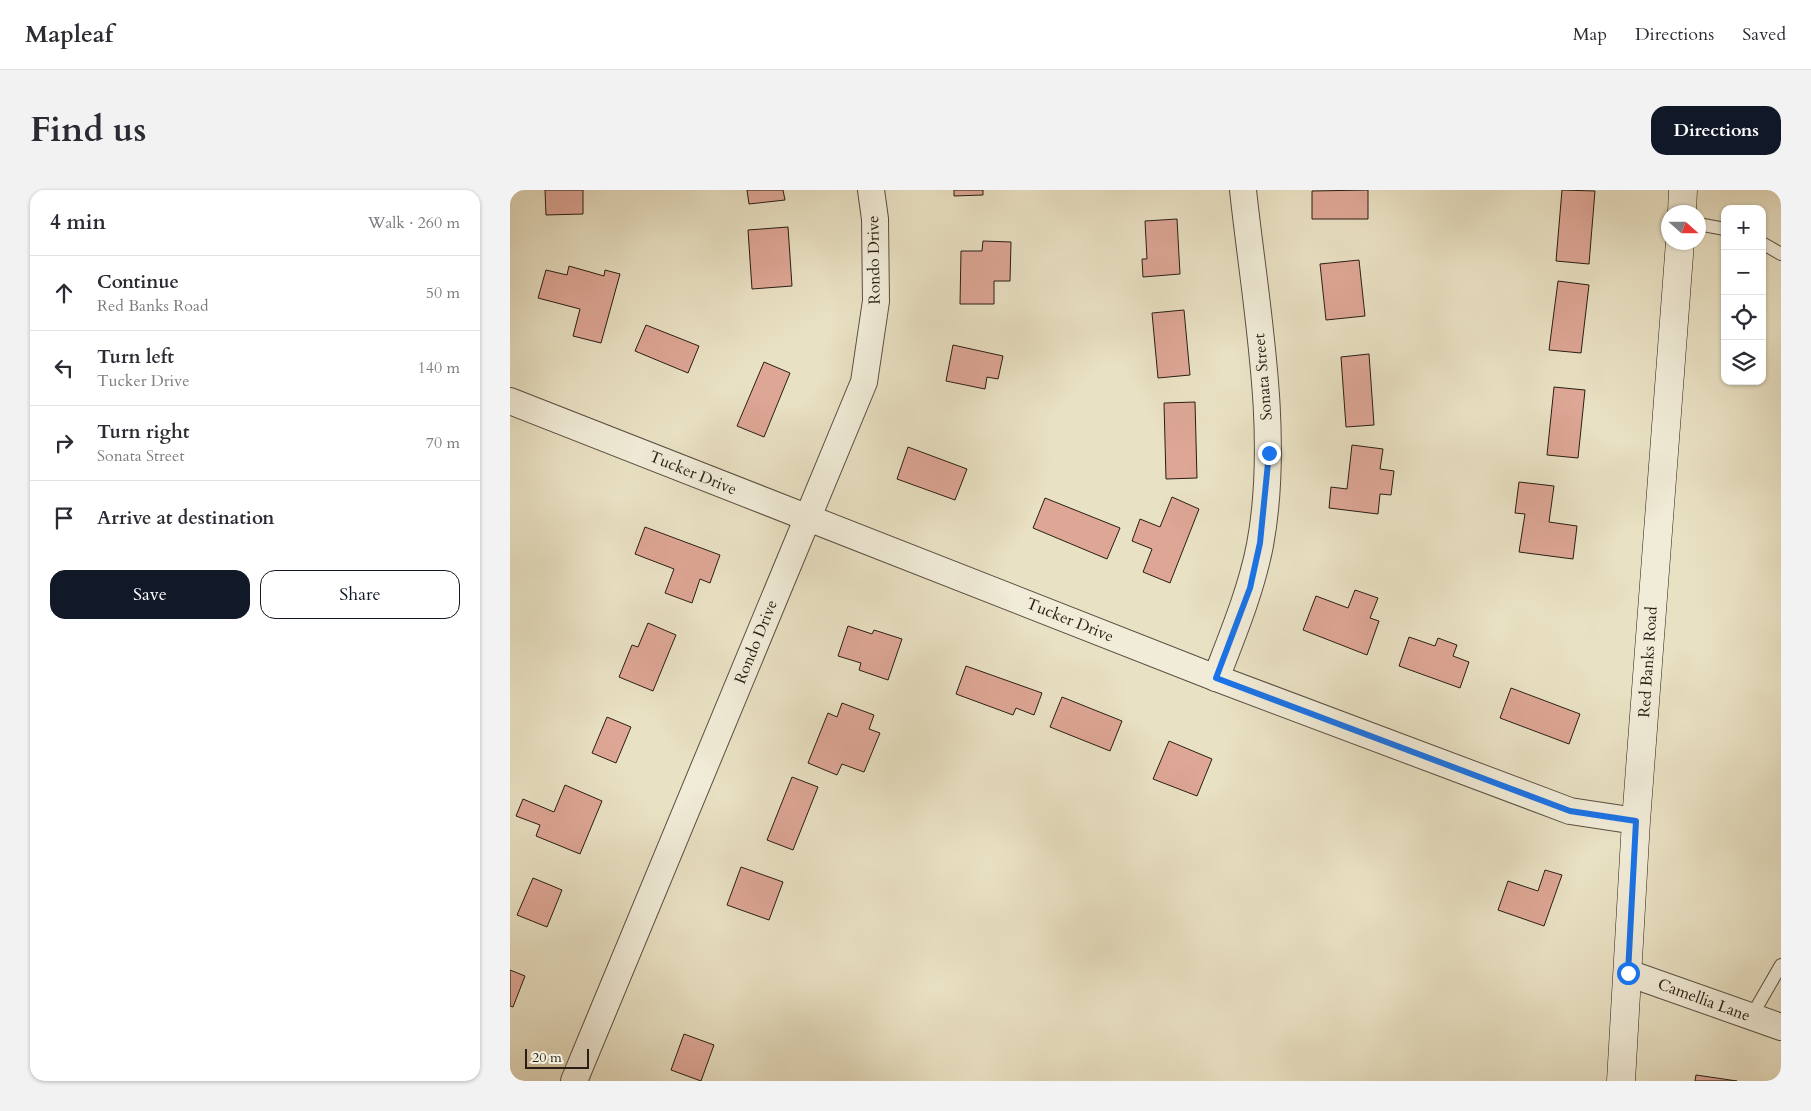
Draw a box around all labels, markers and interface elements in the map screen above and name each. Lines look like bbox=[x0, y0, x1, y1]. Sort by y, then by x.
text: Mapleaf bbox=[25, 18, 113, 51]
text: Map bbox=[1573, 22, 1607, 47]
text: Directions bbox=[1635, 22, 1714, 47]
text: Saved bbox=[1742, 22, 1786, 47]
text: Find us bbox=[30, 106, 146, 154]
button: Directions bbox=[1651, 106, 1781, 155]
north arrow bbox=[1661, 205, 1706, 250]
map controls bbox=[1721, 205, 1766, 385]
button: + bbox=[1721, 205, 1766, 250]
text: 4 min bbox=[50, 208, 106, 237]
text: Walk · 260 m bbox=[368, 212, 460, 234]
street label: Rondo Drive bbox=[862, 215, 886, 305]
button: − bbox=[1721, 250, 1766, 295]
text: Continue bbox=[97, 269, 179, 295]
icon: ahead bbox=[50, 279, 78, 307]
text: 50 m bbox=[426, 282, 460, 304]
text: Red Banks Road bbox=[97, 295, 208, 317]
button: locate bbox=[1721, 295, 1766, 340]
street label: Sonata Street bbox=[1248, 332, 1278, 422]
button: layers bbox=[1721, 340, 1766, 385]
text: Turn left bbox=[97, 344, 174, 370]
icon: left bbox=[50, 354, 78, 382]
text: 140 m bbox=[418, 357, 460, 379]
text: Tucker Drive bbox=[97, 370, 189, 392]
text: Turn right bbox=[97, 419, 189, 445]
icon: right bbox=[50, 429, 78, 457]
text: 70 m bbox=[426, 432, 460, 454]
route end bbox=[1258, 442, 1281, 465]
text: Sonata Street bbox=[97, 445, 184, 467]
street label: Tucker Drive bbox=[646, 445, 740, 501]
icon: arrive bbox=[50, 504, 78, 532]
text: Arrive at destination bbox=[97, 505, 274, 531]
button: Save bbox=[50, 570, 250, 619]
button: Share bbox=[260, 570, 460, 619]
street label: Tucker Drive bbox=[1023, 592, 1117, 648]
street label: Rondo Drive bbox=[729, 597, 783, 687]
street label: Red Banks Road bbox=[1633, 605, 1663, 718]
route start bbox=[1617, 962, 1640, 985]
street label: Camellia Lane bbox=[1655, 973, 1753, 1027]
scale bar bbox=[525, 1046, 589, 1069]
text: 20 m bbox=[532, 1048, 562, 1067]

